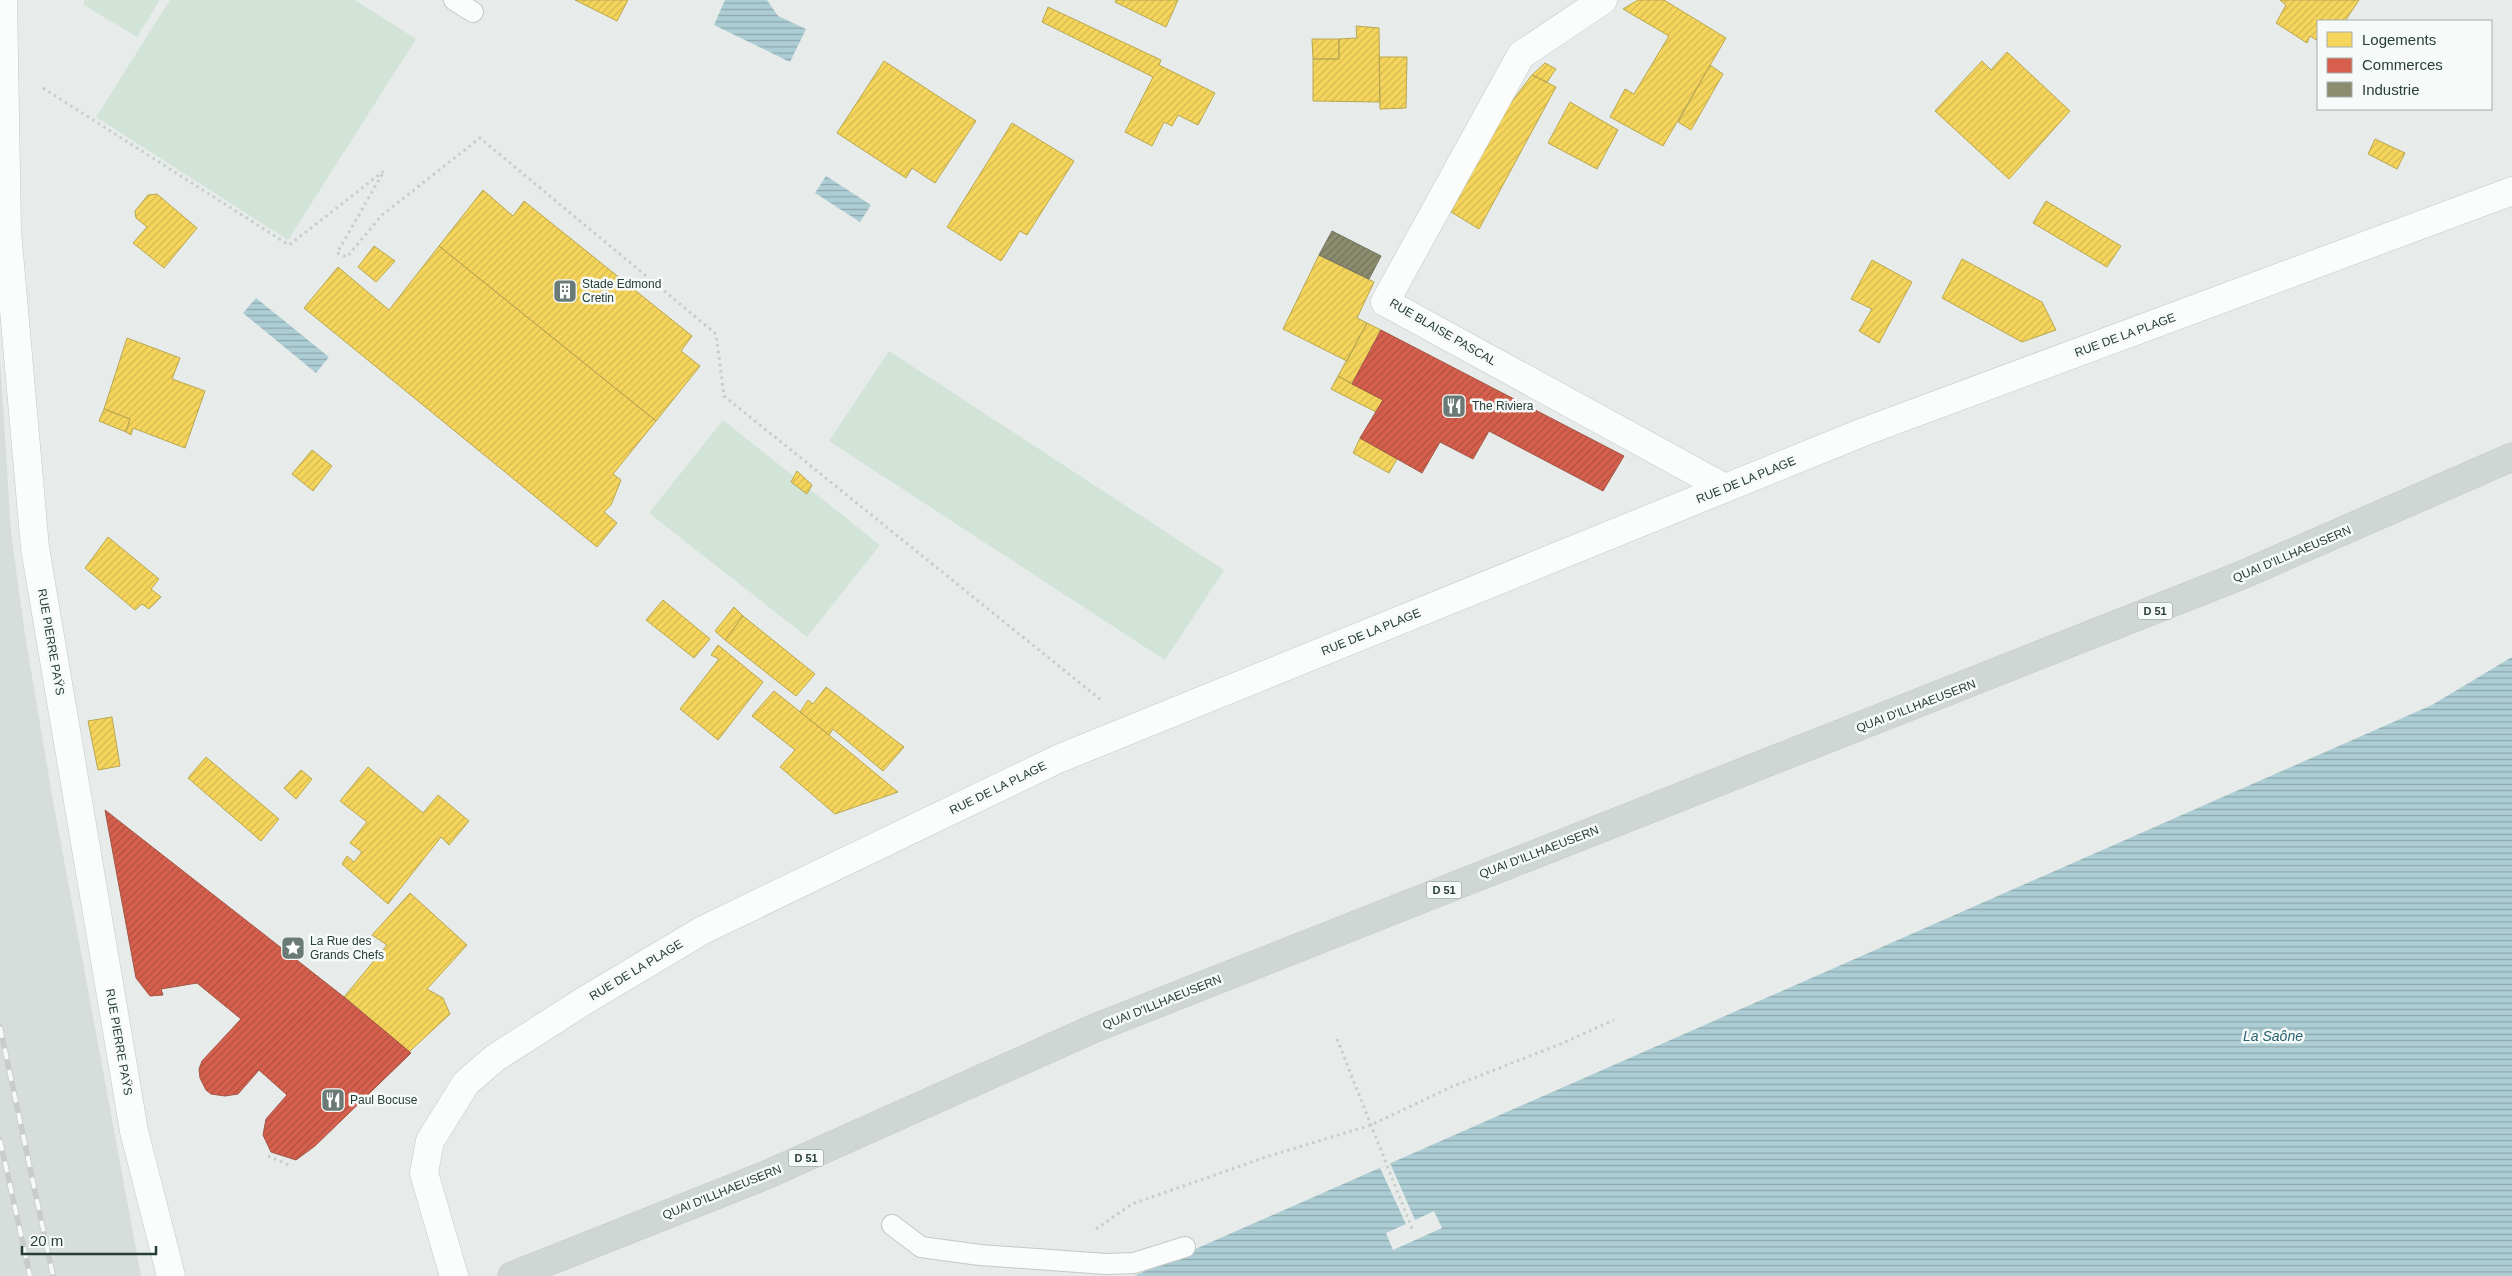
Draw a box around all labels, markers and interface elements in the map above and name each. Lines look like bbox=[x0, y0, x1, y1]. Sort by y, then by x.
legend bbox=[2317, 20, 2492, 110]
text: Logements bbox=[2362, 31, 2436, 48]
text: Commerces bbox=[2362, 56, 2443, 73]
text: Industrie bbox=[2362, 81, 2420, 98]
place label: Stade Edmond Cretin bbox=[582, 277, 661, 305]
building icon: Stade Edmond Cretin bbox=[552, 278, 578, 304]
street label: RUE BLAISE PASCAL bbox=[1387, 296, 1499, 368]
street label: RUE DE LA PLAGE bbox=[2073, 310, 2177, 360]
restaurant icon: The Riviera bbox=[1441, 393, 1467, 419]
place label: The Riviera bbox=[1472, 399, 1534, 413]
street label: RUE DE LA PLAGE bbox=[1694, 454, 1798, 506]
street label: QUAI D'ILLHAEUSERN bbox=[2231, 523, 2353, 585]
street label: RUE PIERRE PAŸS bbox=[35, 588, 67, 696]
road number: D 51 bbox=[2138, 602, 2172, 620]
street label: RUE DE LA PLAGE bbox=[1319, 606, 1423, 658]
street label: QUAI D'ILLHAEUSERN bbox=[1854, 677, 1978, 735]
street label: RUE DE LA PLAGE bbox=[947, 758, 1049, 818]
street label: QUAI D'ILLHAEUSERN bbox=[1477, 823, 1601, 881]
road number: D 51 bbox=[1426, 882, 1462, 898]
place label: La Rue des Grands Chefs bbox=[310, 934, 384, 962]
place icon: La Rue des Grands Chefs bbox=[280, 935, 306, 961]
street label: RUE DE LA PLAGE bbox=[587, 937, 685, 1003]
street label: QUAI D'ILLHAEUSERN bbox=[1101, 972, 1223, 1032]
street label: RUE PIERRE PAŸS bbox=[103, 988, 135, 1096]
water label: La Saône bbox=[2243, 1028, 2303, 1044]
restaurant icon: Paul Bocuse bbox=[320, 1087, 346, 1113]
place label: Paul Bocuse bbox=[350, 1093, 418, 1107]
road number: D 51 bbox=[788, 1150, 824, 1166]
street label: QUAI D'ILLHAEUSERN bbox=[661, 1162, 783, 1222]
scale bar bbox=[22, 1224, 156, 1256]
text: 20 m bbox=[30, 1232, 63, 1249]

